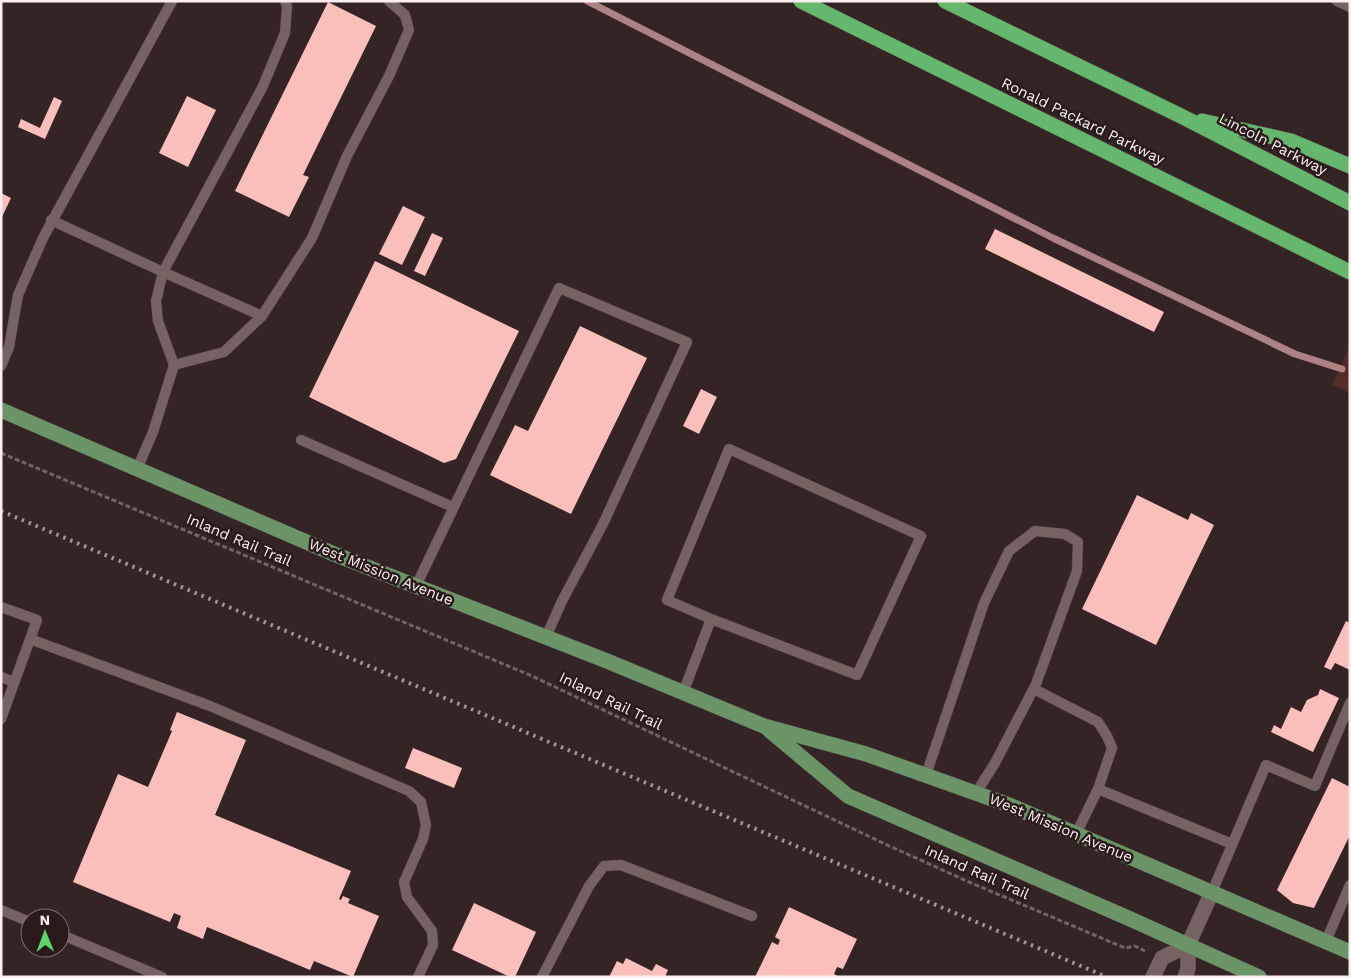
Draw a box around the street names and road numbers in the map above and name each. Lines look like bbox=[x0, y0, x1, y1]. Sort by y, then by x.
street label: Ronald Packard Parkway bbox=[998, 74, 1168, 169]
street label: Lincoln Parkway bbox=[1216, 109, 1330, 179]
street label: Inland Rail Trail bbox=[184, 510, 295, 570]
street label: West Mission Avenue bbox=[306, 535, 456, 609]
street label: Inland Rail Trail bbox=[556, 668, 666, 734]
street label: West Mission Avenue bbox=[986, 790, 1136, 866]
street label: Inland Rail Trail bbox=[922, 841, 1033, 903]

